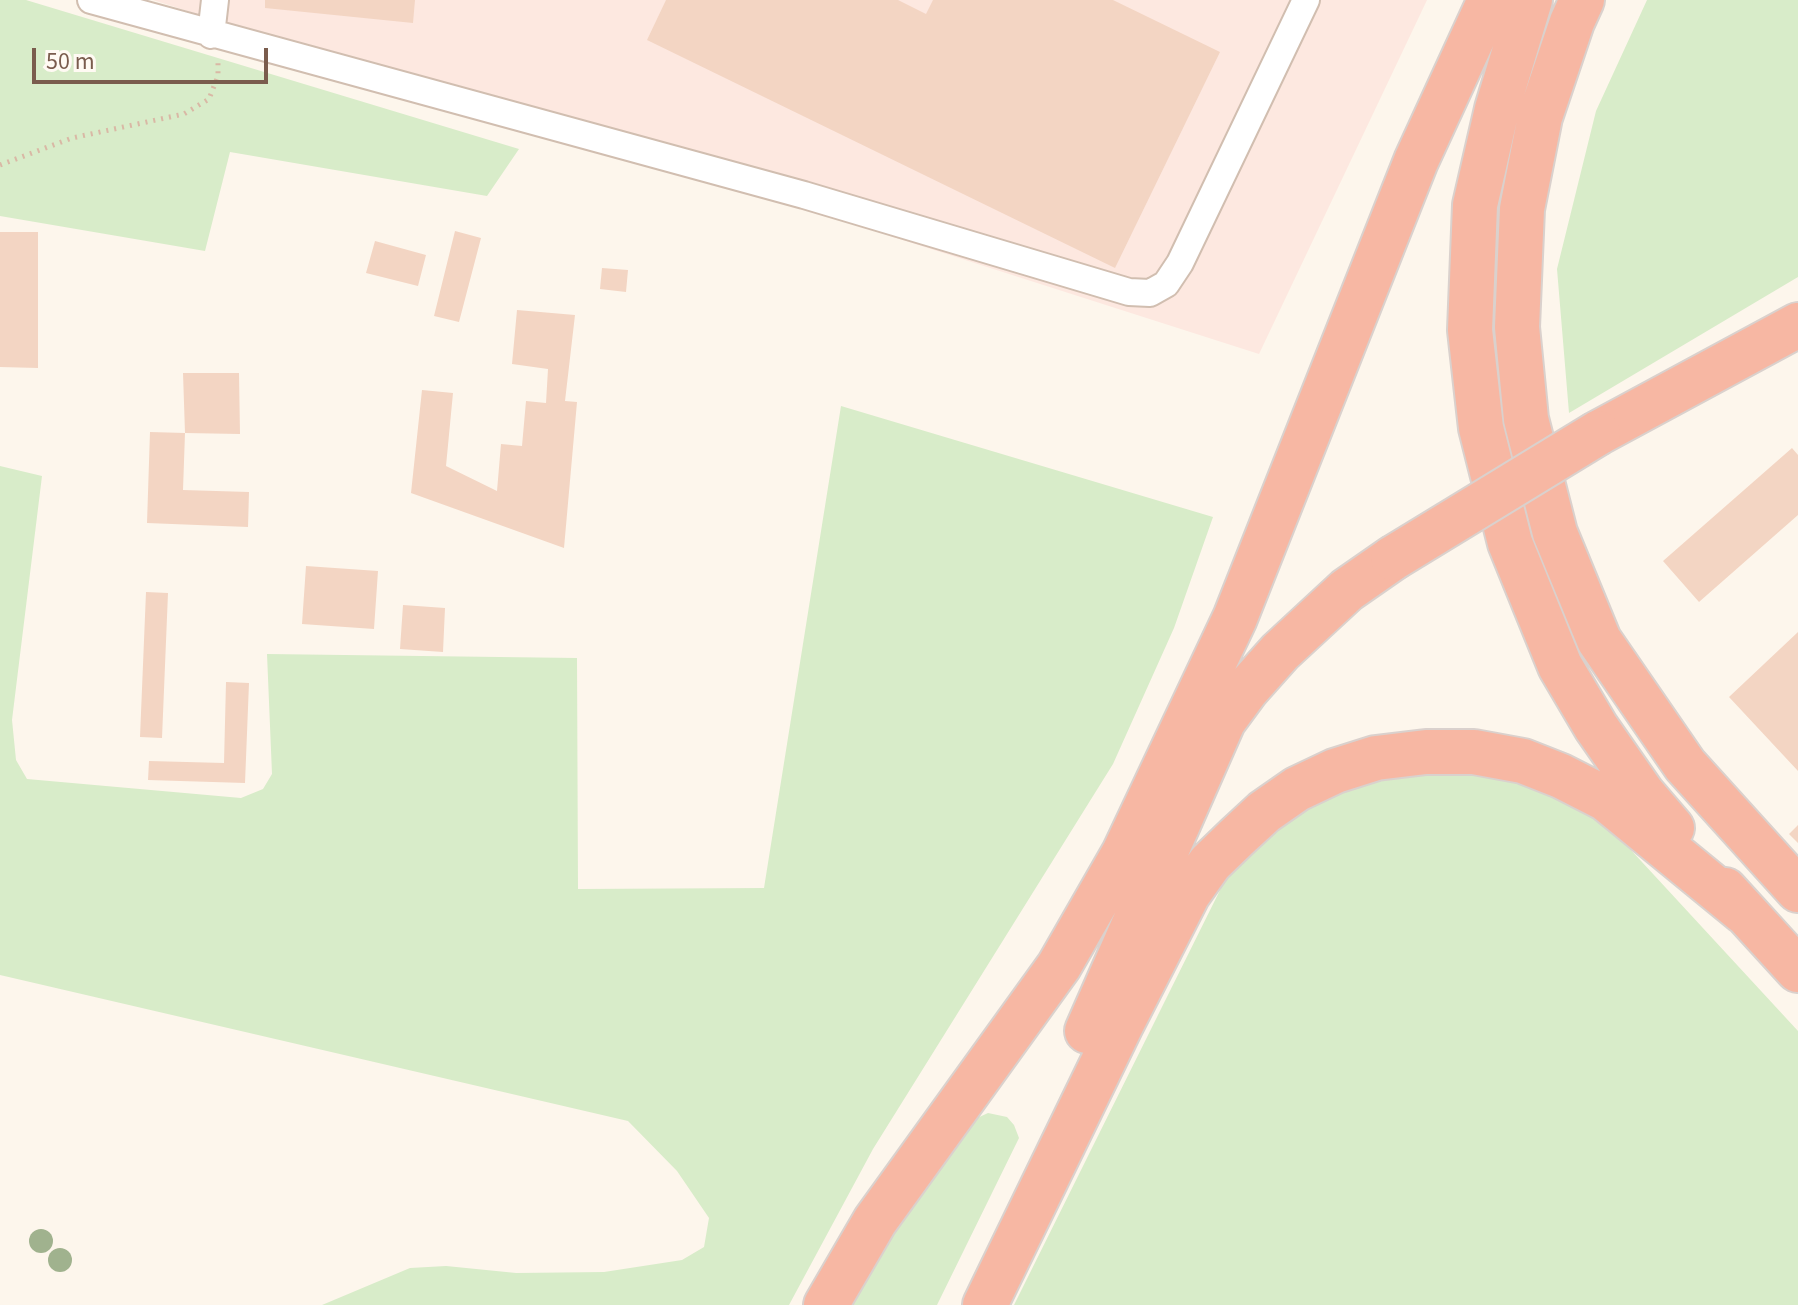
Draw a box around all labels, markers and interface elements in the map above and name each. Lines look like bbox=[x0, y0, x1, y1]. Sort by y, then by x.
scale bar bbox=[36, 32, 272, 82]
text: 50 m bbox=[46, 44, 95, 79]

